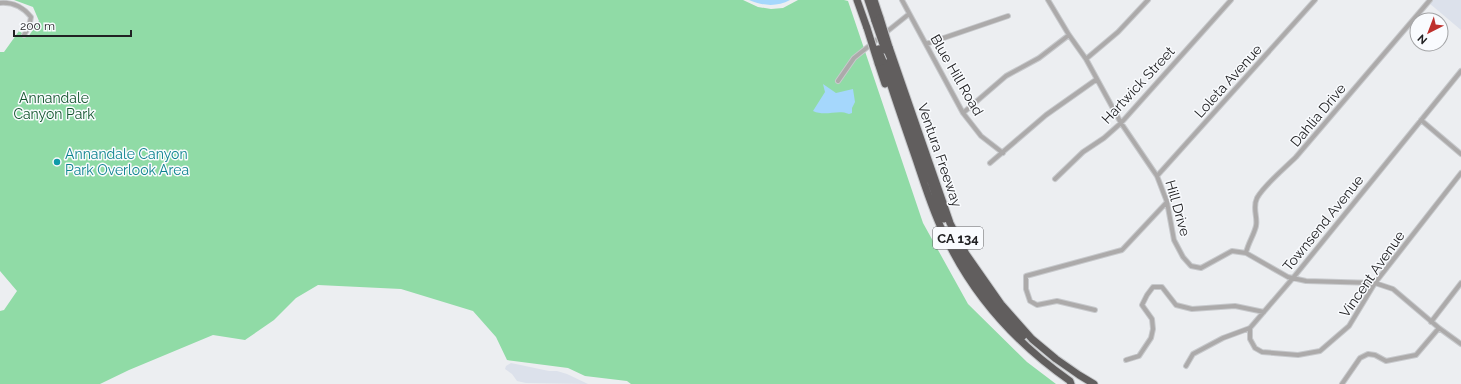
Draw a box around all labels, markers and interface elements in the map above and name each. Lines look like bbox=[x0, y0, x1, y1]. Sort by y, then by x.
scale bar bbox=[14, 12, 131, 38]
north arrow bbox=[1409, 12, 1449, 52]
text: 200 m bbox=[20, 19, 55, 33]
text: N bbox=[1415, 31, 1430, 47]
street label: Blue Hill Road bbox=[927, 32, 987, 118]
street label: Loleta Avenue bbox=[1191, 41, 1265, 121]
street label: Hartwick Street bbox=[1098, 43, 1178, 127]
street label: Dahlia Drive bbox=[1287, 80, 1349, 150]
park label: Annandale Canyon Park bbox=[13, 90, 95, 122]
street label: Ventura Freeway bbox=[915, 101, 965, 209]
place label: Annandale Canyon Park Overlook Area bbox=[65, 146, 189, 178]
marker: Annandale Canyon Park Overlook Area bbox=[52, 157, 62, 167]
street label: Townsend Avenue bbox=[1279, 172, 1367, 274]
street label: Hill Drive bbox=[1162, 178, 1194, 238]
road number: CA 134 bbox=[933, 227, 983, 249]
street label: Vincent Avenue bbox=[1336, 228, 1408, 320]

